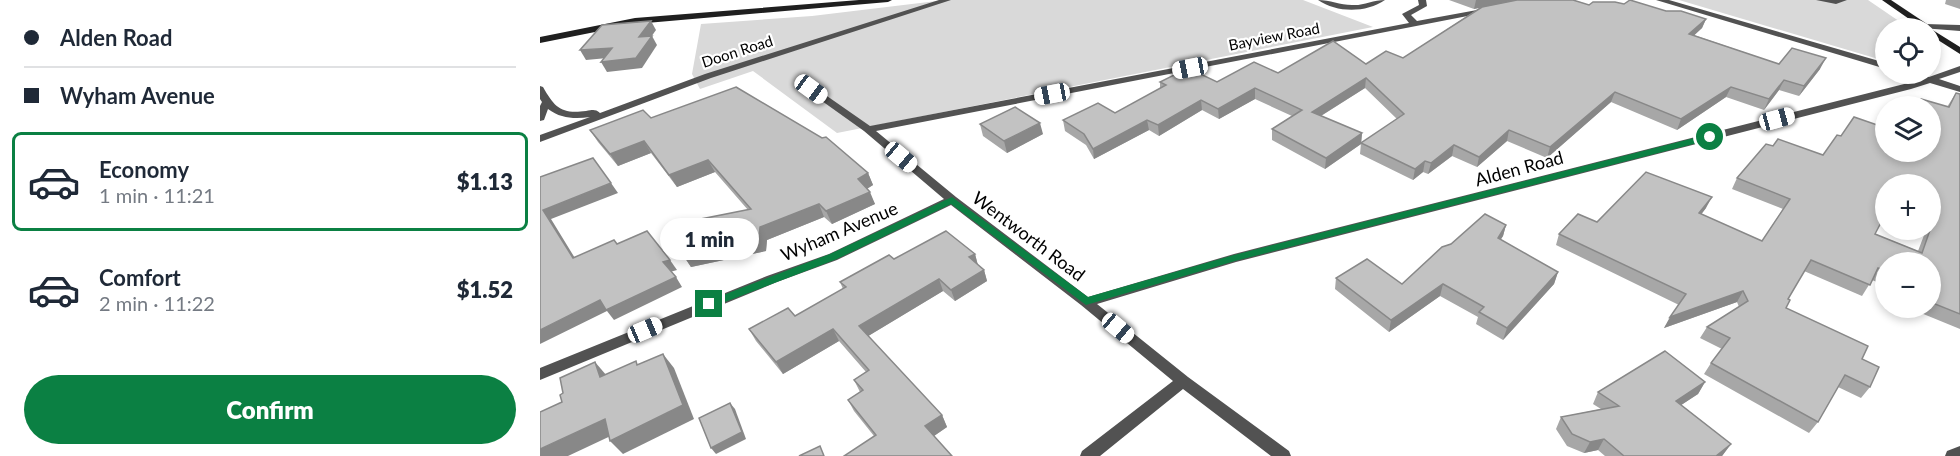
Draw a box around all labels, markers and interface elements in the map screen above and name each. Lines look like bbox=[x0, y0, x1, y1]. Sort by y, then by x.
street label: Bayview Road bbox=[1227, 18, 1321, 54]
map controls bbox=[1875, 18, 1941, 318]
button: locate bbox=[1875, 18, 1941, 84]
text: Alden Road bbox=[60, 24, 172, 51]
street label: Doon Road bbox=[699, 31, 775, 71]
car bbox=[1171, 56, 1209, 80]
car bbox=[791, 71, 831, 107]
text: Wyham Avenue bbox=[60, 82, 215, 109]
car bbox=[1033, 82, 1071, 106]
button: layers bbox=[1875, 96, 1941, 162]
car bbox=[1757, 106, 1797, 132]
route start bbox=[1696, 123, 1723, 150]
car bbox=[881, 139, 921, 175]
street label: Alden Road bbox=[1472, 146, 1566, 190]
icon: car bbox=[27, 155, 81, 209]
text: Economy bbox=[99, 156, 189, 183]
text: $1.13 bbox=[457, 168, 513, 195]
button: + bbox=[1875, 174, 1941, 240]
text: 1 min · 11:21 bbox=[99, 183, 215, 207]
street label: Wentworth Road bbox=[968, 186, 1090, 286]
street label: Wyham Avenue bbox=[777, 196, 901, 266]
callout: 1 min bbox=[660, 217, 759, 259]
text: 1 min bbox=[685, 227, 734, 251]
button: − bbox=[1875, 252, 1941, 318]
icon: car bbox=[27, 263, 81, 317]
text: Comfort bbox=[99, 264, 181, 291]
text: $1.52 bbox=[457, 276, 513, 303]
route end bbox=[695, 290, 722, 317]
text: 2 min · 11:22 bbox=[99, 291, 215, 315]
car bbox=[1098, 310, 1138, 346]
car bbox=[625, 315, 665, 345]
button: Confirm bbox=[24, 375, 516, 444]

